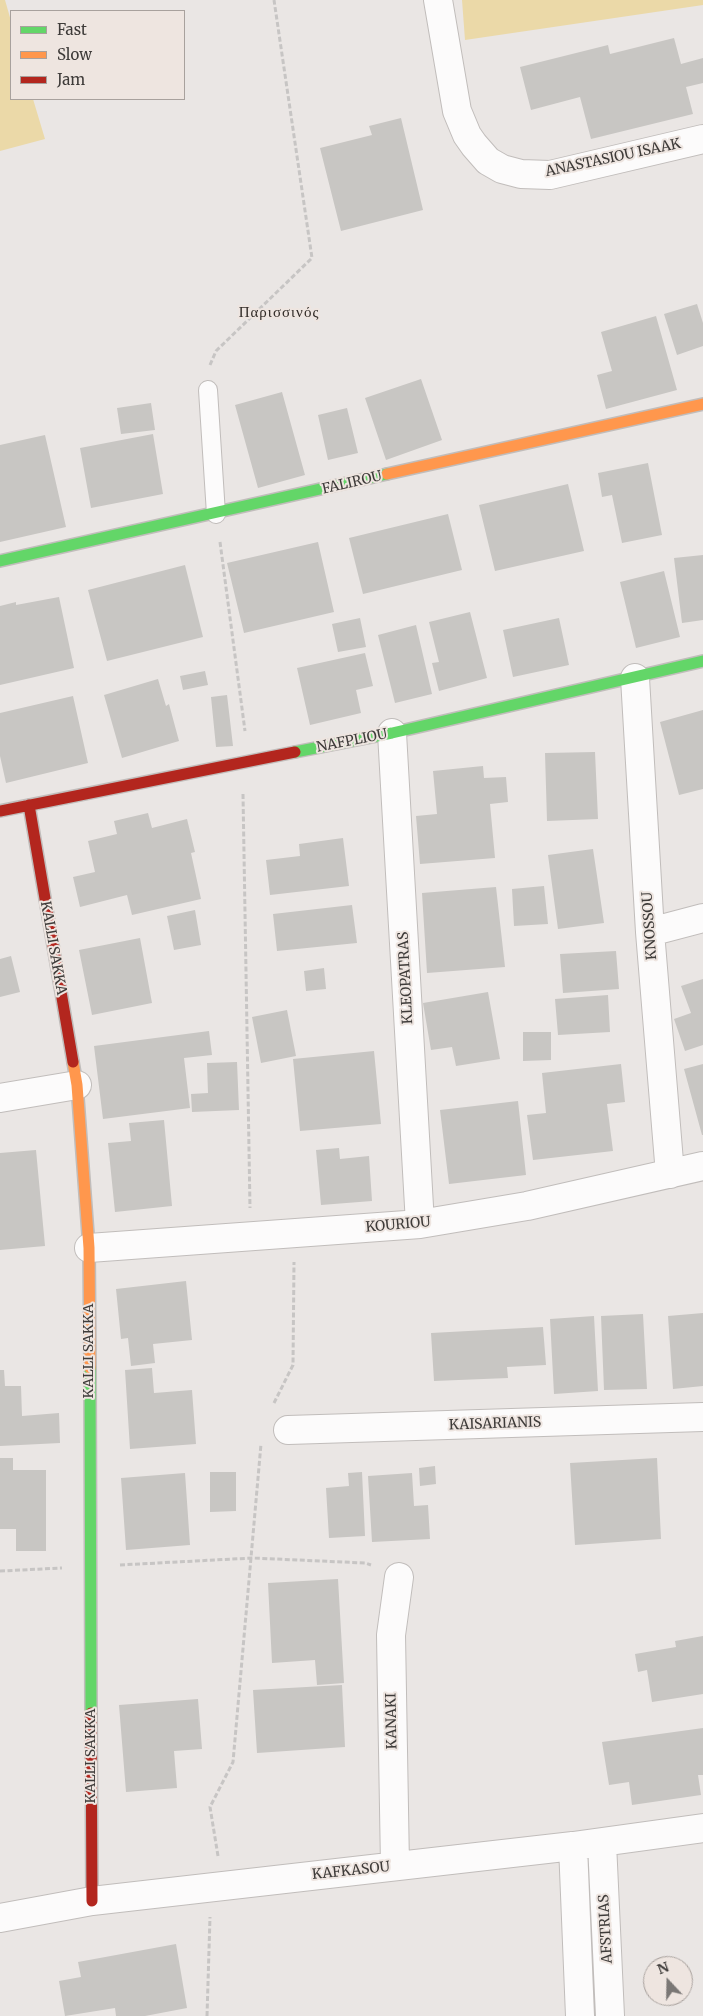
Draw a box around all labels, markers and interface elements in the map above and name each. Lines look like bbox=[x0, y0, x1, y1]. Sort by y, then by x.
legend bbox=[10, 10, 185, 100]
text: Fast bbox=[57, 20, 87, 39]
text: Slow bbox=[57, 45, 92, 64]
text: Jam bbox=[57, 70, 85, 89]
street label: ANASTASIOU ISAAK bbox=[544, 135, 682, 181]
district label: Παρισσινός bbox=[237, 304, 321, 322]
street label: FALIROU bbox=[320, 468, 384, 498]
street label: NAFPLIOU bbox=[315, 726, 389, 756]
street label: KNOSSOU bbox=[639, 891, 661, 961]
street label: KALLI SAKKA bbox=[36, 900, 70, 996]
street label: KLEOPATRAS bbox=[395, 931, 417, 1025]
street label: KOURIOU bbox=[365, 1214, 431, 1236]
street label: KALLI SAKKA bbox=[81, 1304, 97, 1398]
street label: KAISARIANIS bbox=[449, 1414, 541, 1434]
street label: KANAKI bbox=[383, 1693, 401, 1749]
street label: KALLI SAKKA bbox=[83, 1709, 99, 1803]
street label: KAFKASOU bbox=[311, 1859, 391, 1883]
street label: AFSTRIAS bbox=[596, 1894, 616, 1964]
north arrow bbox=[643, 1956, 693, 2006]
text: N bbox=[655, 1958, 671, 1978]

